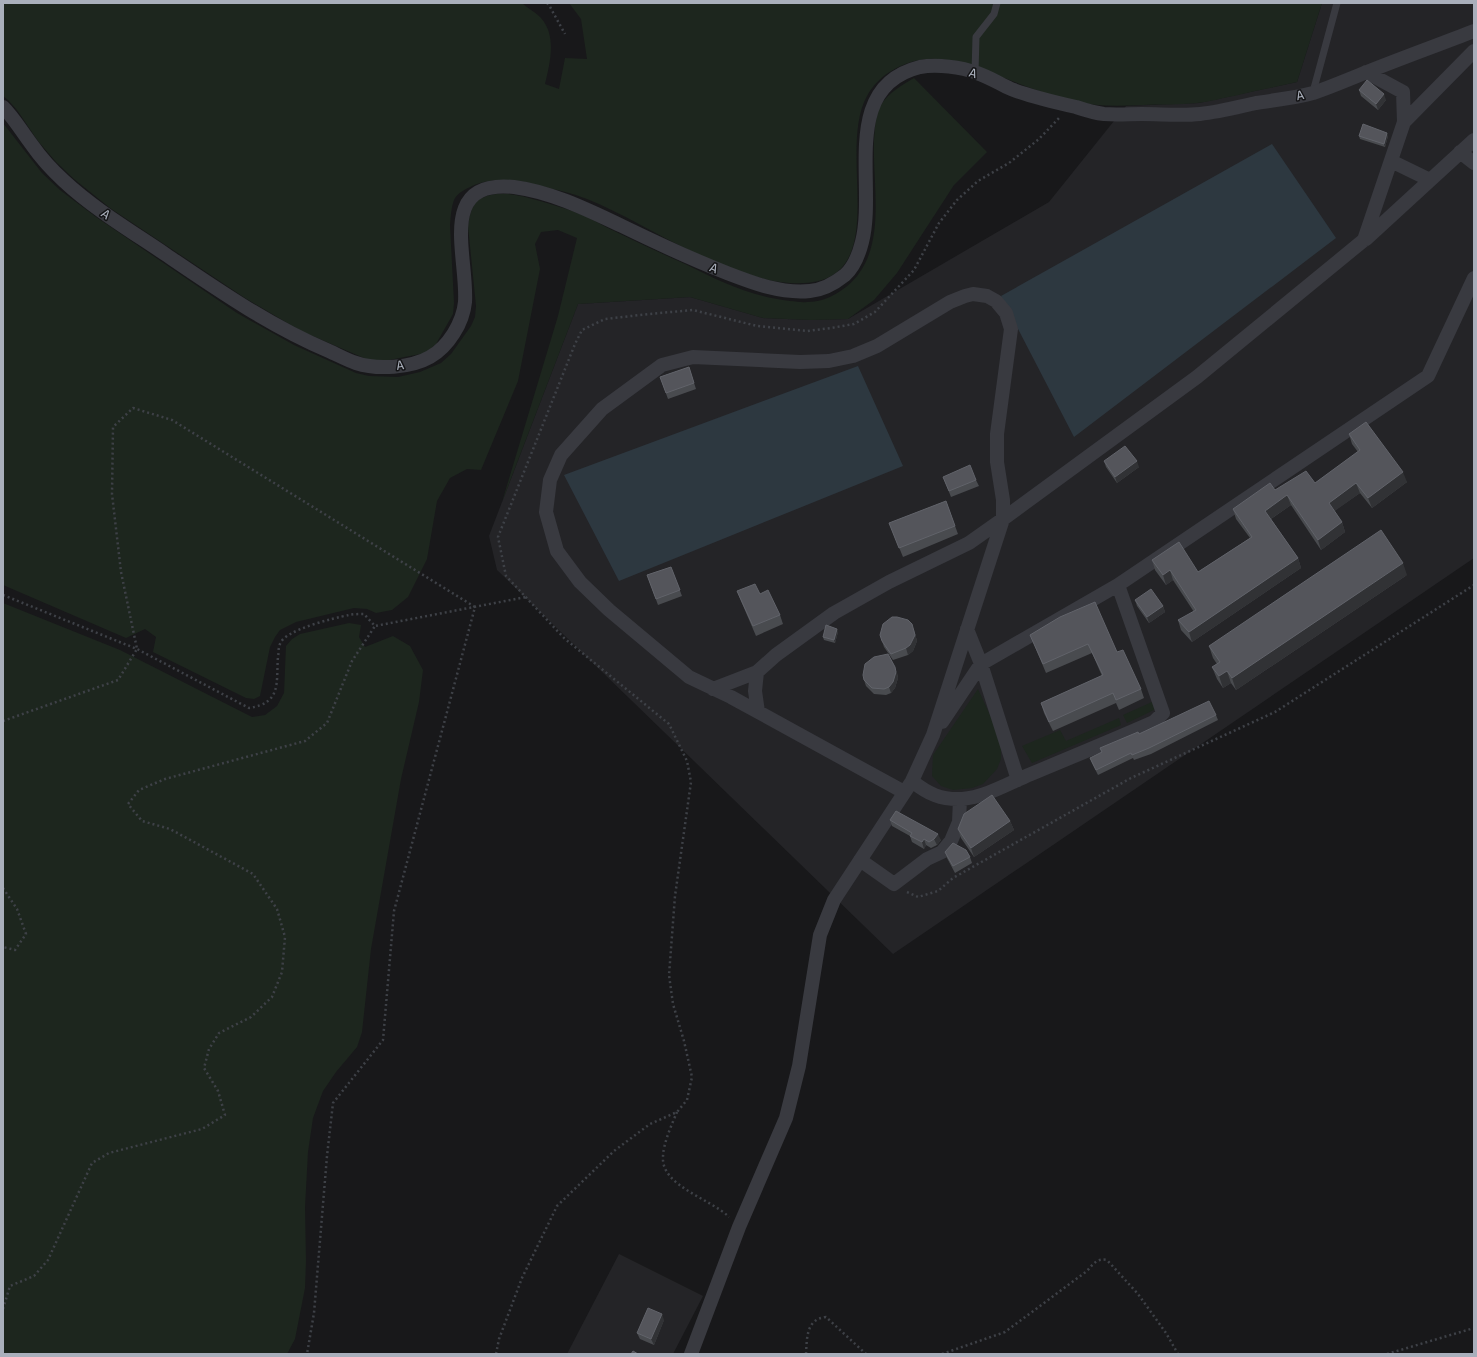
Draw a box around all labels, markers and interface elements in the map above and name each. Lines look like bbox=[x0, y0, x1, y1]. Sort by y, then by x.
street label: A bbox=[967, 65, 979, 81]
street label: A bbox=[1295, 87, 1306, 103]
street label: A bbox=[99, 206, 114, 223]
street label: A bbox=[708, 260, 721, 277]
street label: A bbox=[395, 357, 405, 373]

